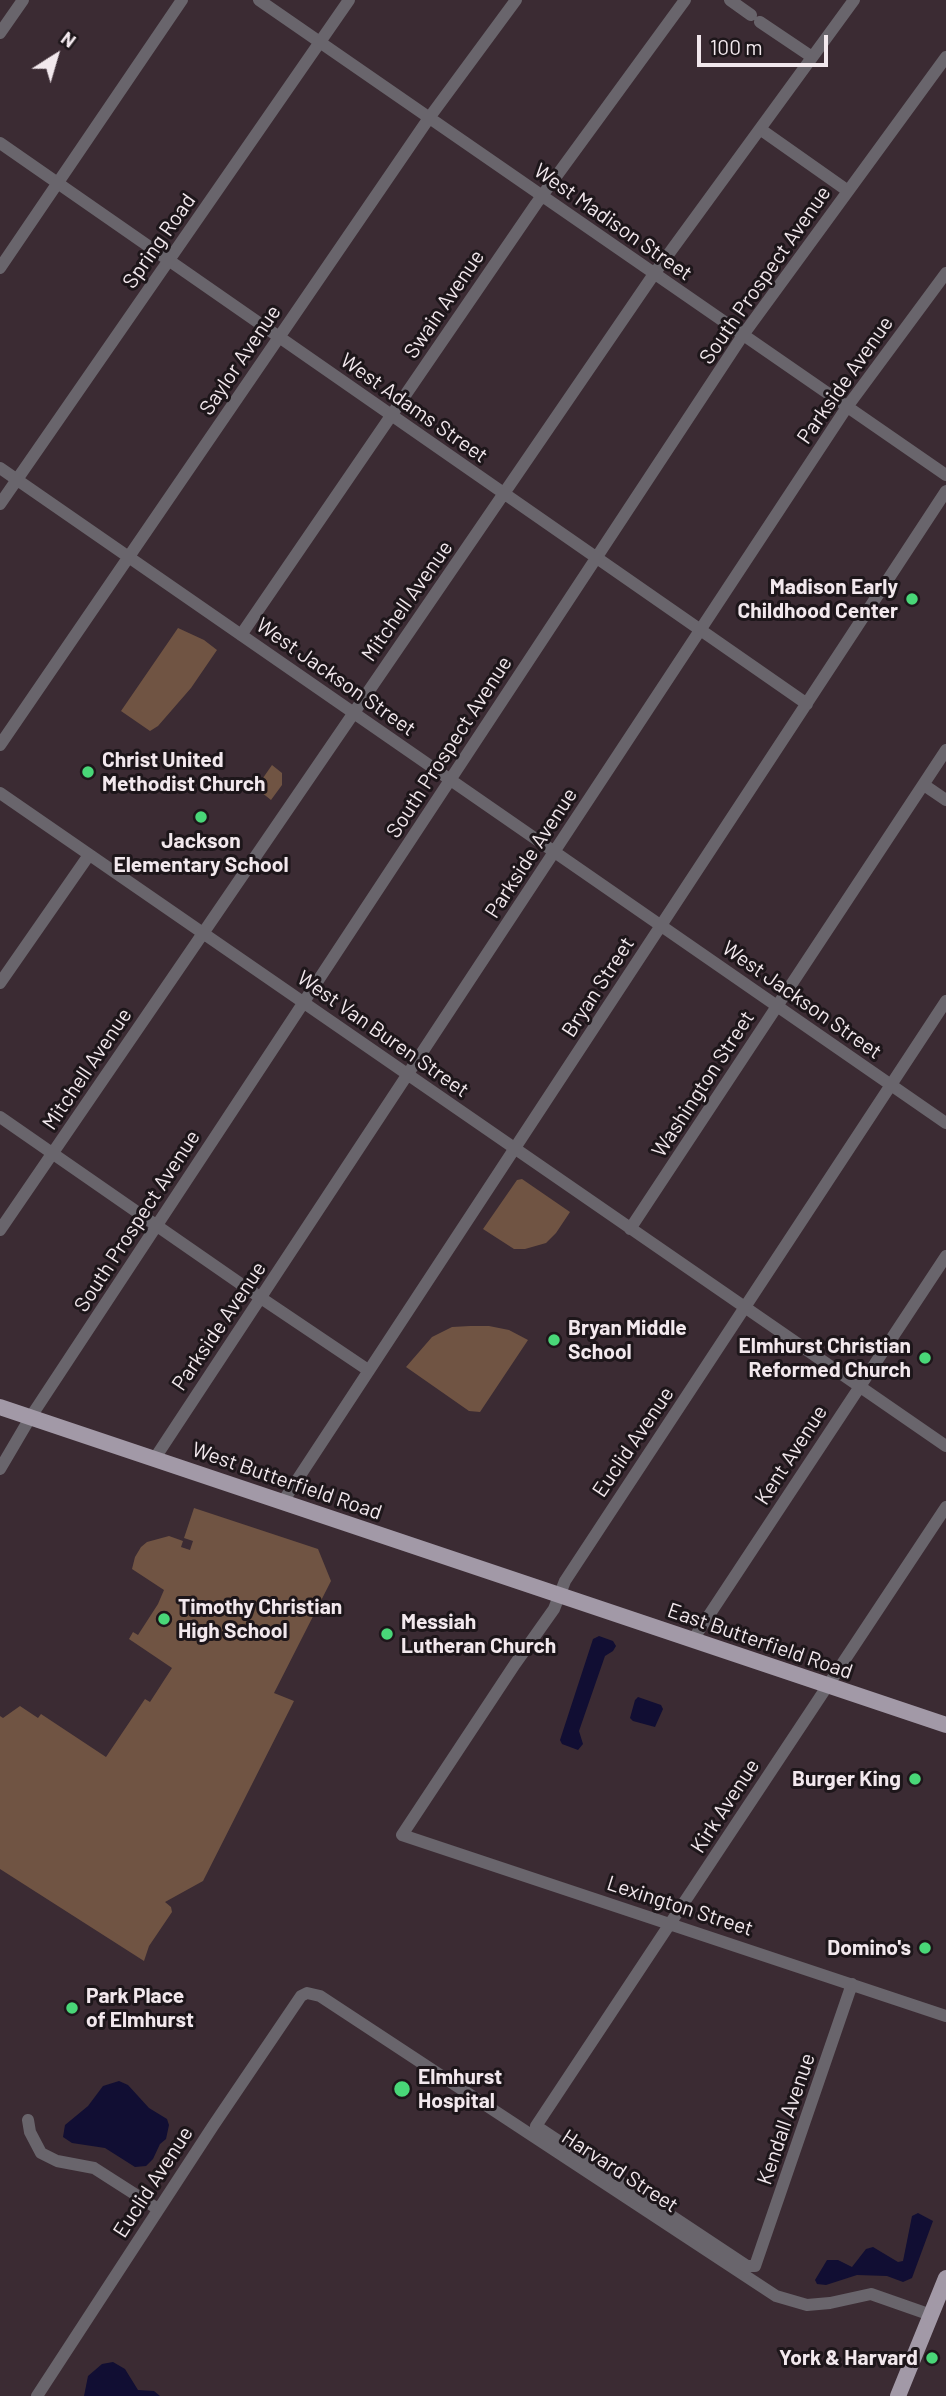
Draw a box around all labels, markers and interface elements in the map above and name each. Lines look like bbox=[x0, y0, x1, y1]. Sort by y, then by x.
north arrow bbox=[21, 21, 91, 91]
scale bar bbox=[701, 21, 832, 65]
text: N bbox=[57, 26, 81, 52]
text: 100 m bbox=[710, 34, 763, 59]
street label: West Madison Street bbox=[529, 158, 697, 286]
street label: South Prospect Avenue bbox=[694, 181, 836, 369]
street label: Spring Road bbox=[117, 189, 201, 293]
street label: Swain Avenue bbox=[398, 245, 490, 363]
street label: Saylor Avenue bbox=[194, 300, 286, 420]
street label: Parkside Avenue bbox=[792, 311, 898, 449]
street label: West Adams Street bbox=[336, 348, 492, 468]
street label: Mitchell Avenue bbox=[356, 536, 458, 666]
place label: Madison Early Childhood Center bbox=[737, 574, 898, 624]
marker: Madison Early Childhood Center bbox=[904, 591, 920, 607]
street label: West Jackson Street bbox=[251, 612, 421, 742]
street label: South Prospect Avenue bbox=[381, 651, 517, 843]
place label: Christ United Methodist Church bbox=[102, 747, 266, 797]
marker: Christ United Methodist Church bbox=[80, 764, 96, 780]
street label: Parkside Avenue bbox=[480, 783, 582, 923]
marker: Jackson Elementary School bbox=[193, 809, 209, 825]
place label: Jackson Elementary School bbox=[113, 828, 289, 878]
street label: Bryan Street bbox=[556, 932, 640, 1042]
street label: West Jackson Street bbox=[717, 935, 887, 1065]
street label: West Van Buren Street bbox=[292, 965, 474, 1103]
street label: Mitchell Avenue bbox=[37, 1003, 137, 1135]
street label: Washington Street bbox=[646, 1006, 760, 1162]
street label: South Prospect Avenue bbox=[69, 1125, 205, 1317]
street label: Parkside Avenue bbox=[167, 1257, 271, 1395]
place label: Bryan Middle School bbox=[568, 1315, 687, 1365]
marker: Bryan Middle School bbox=[546, 1332, 562, 1348]
place label: Elmhurst Christian Reformed Church bbox=[739, 1333, 911, 1383]
marker: Elmhurst Christian Reformed Church bbox=[917, 1350, 933, 1366]
street label: Euclid Avenue bbox=[587, 1382, 679, 1502]
street label: Kent Avenue bbox=[749, 1400, 833, 1510]
street label: West Butterfield Road bbox=[189, 1437, 385, 1525]
place label: Timothy Christian High School bbox=[178, 1594, 342, 1644]
street label: East Butterfield Road bbox=[664, 1597, 856, 1685]
place label: Messiah Lutheran Church bbox=[401, 1609, 556, 1659]
marker: Timothy Christian High School bbox=[156, 1611, 172, 1627]
marker: Messiah Lutheran Church bbox=[379, 1626, 395, 1642]
street label: Kirk Avenue bbox=[685, 1754, 765, 1858]
place label: Burger King bbox=[792, 1766, 901, 1792]
marker: Burger King bbox=[907, 1771, 923, 1787]
street label: Lexington Street bbox=[604, 1870, 756, 1942]
place label: Domino's bbox=[827, 1935, 911, 1961]
marker: Domino's bbox=[917, 1940, 933, 1956]
place label: Park Place of Elmhurst bbox=[86, 1983, 194, 2033]
marker: Park Place of Elmhurst bbox=[64, 2000, 80, 2016]
street label: Kendall Avenue bbox=[752, 2050, 820, 2188]
place label: Elmhurst Hospital bbox=[418, 2064, 502, 2114]
marker: Elmhurst Hospital bbox=[392, 2079, 412, 2099]
street label: Euclid Avenue bbox=[108, 2122, 198, 2242]
street label: Harvard Street bbox=[557, 2124, 683, 2218]
place label: York & Harvard bbox=[779, 2345, 918, 2371]
marker: York & Harvard bbox=[924, 2350, 940, 2366]

